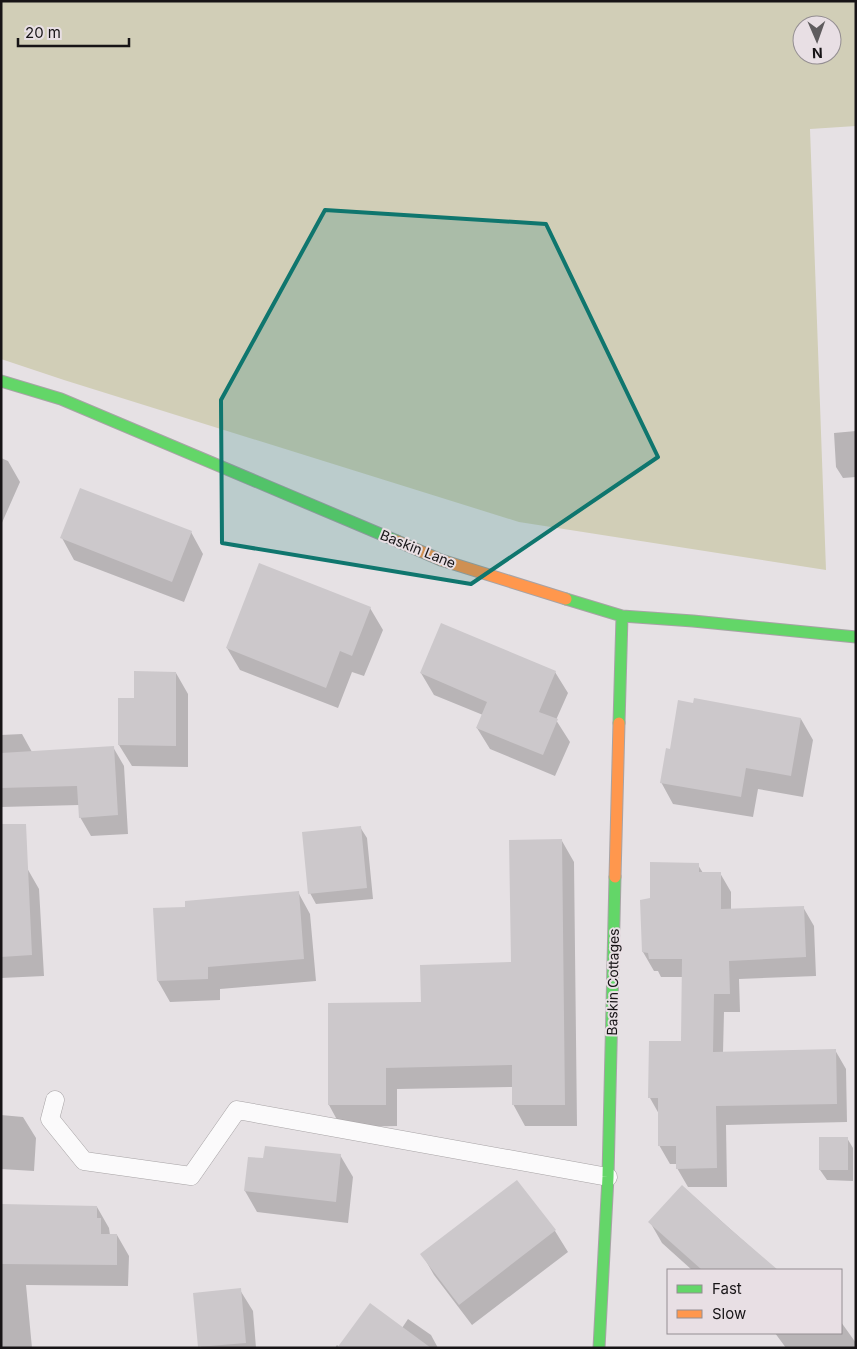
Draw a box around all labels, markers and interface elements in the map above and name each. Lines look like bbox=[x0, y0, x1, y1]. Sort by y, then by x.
scale bar bbox=[18, 15, 129, 47]
north arrow bbox=[792, 15, 842, 65]
text: 20 m bbox=[25, 23, 61, 42]
text: N bbox=[812, 45, 823, 62]
street label: Baskin Lane bbox=[378, 526, 458, 571]
street label: Baskin Cottages bbox=[603, 928, 622, 1036]
legend bbox=[667, 1269, 842, 1334]
text: Fast bbox=[712, 1279, 742, 1298]
text: Slow bbox=[712, 1304, 746, 1323]

